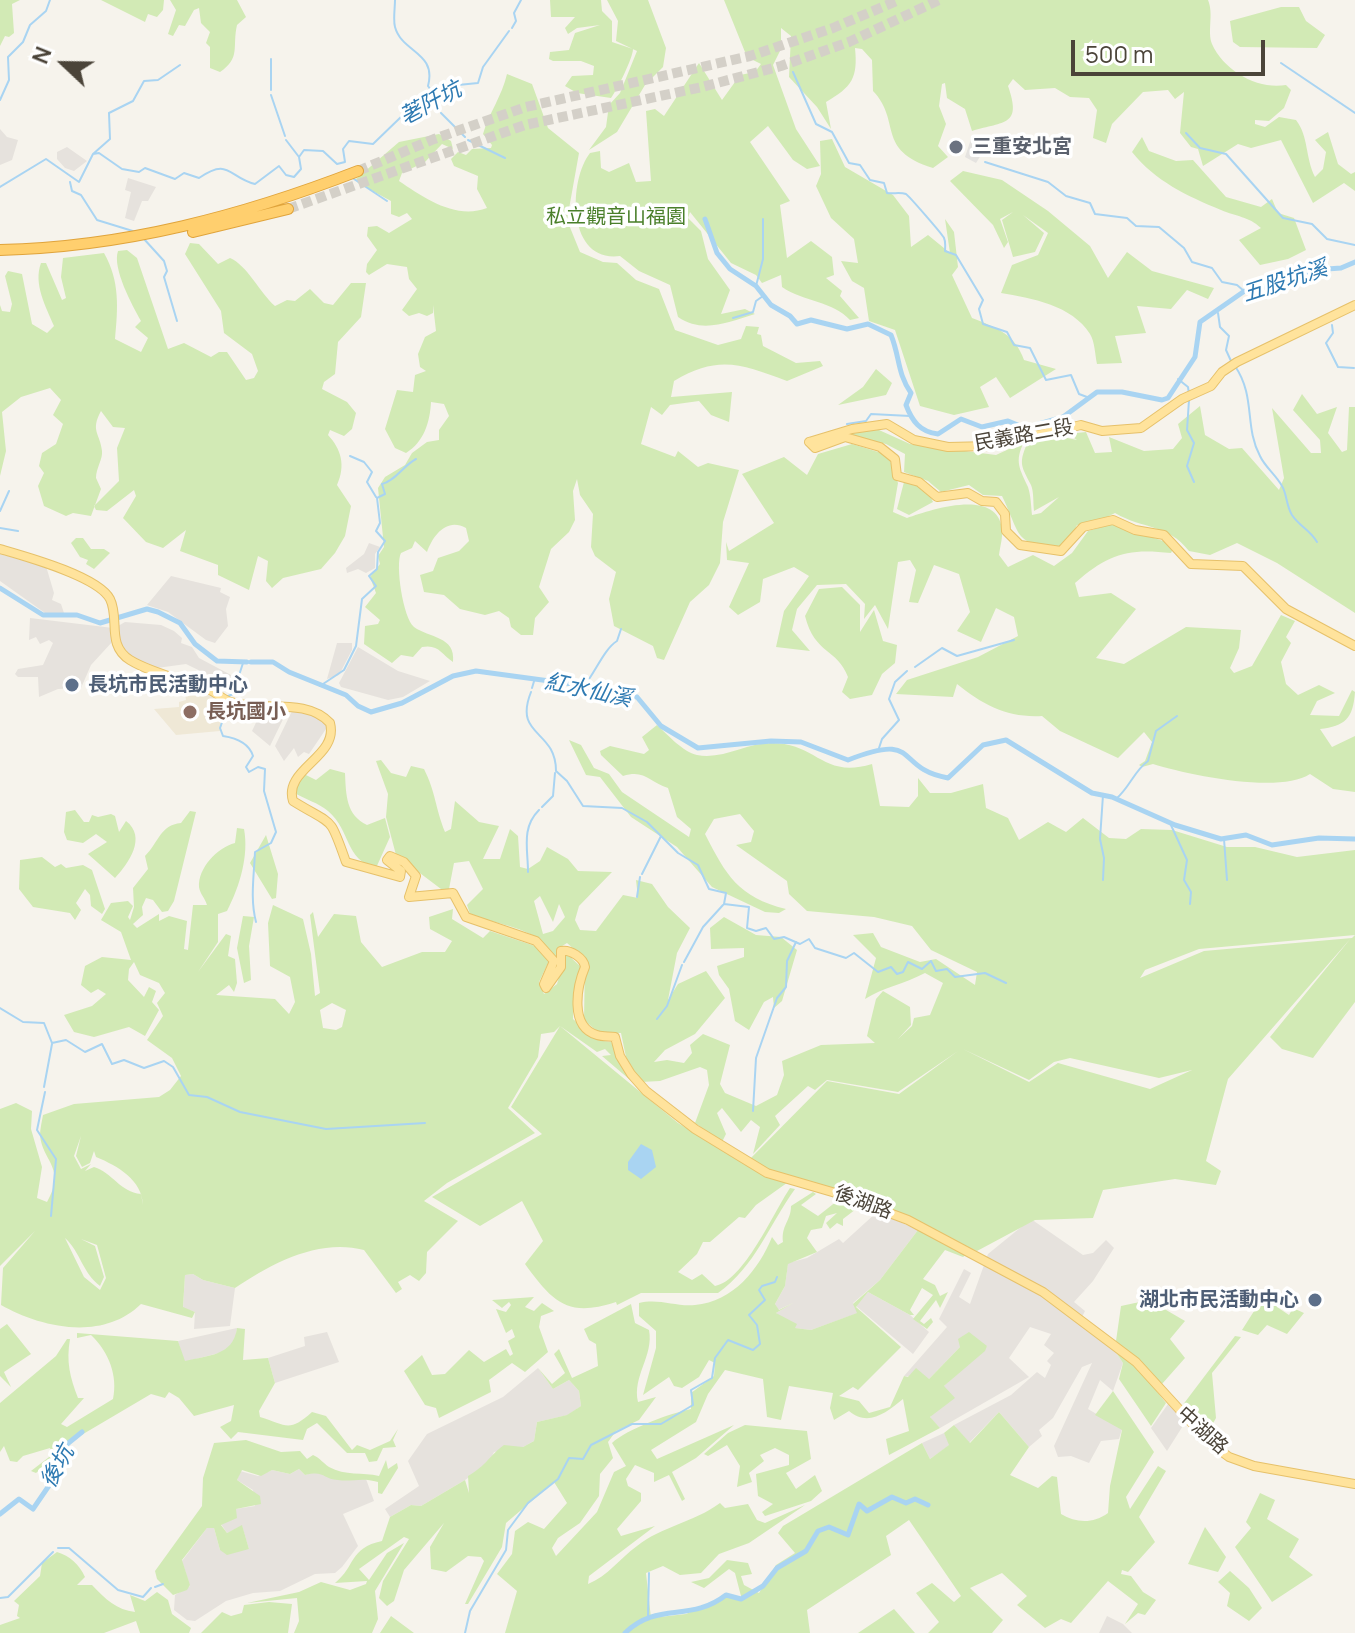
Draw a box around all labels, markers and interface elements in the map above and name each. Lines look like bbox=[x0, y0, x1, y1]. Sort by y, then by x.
north arrow bbox=[24, 24, 104, 104]
scale bar bbox=[1075, 24, 1269, 74]
text: 500 m bbox=[1085, 37, 1153, 70]
text: N bbox=[25, 42, 59, 68]
water label: 荖阡坑 bbox=[396, 77, 466, 131]
place label: 三重安北宮 bbox=[972, 135, 1072, 159]
marker: 三重安北宮 bbox=[947, 138, 965, 156]
park label: 私立觀音山福園 bbox=[546, 205, 686, 229]
water label: 五股坑溪 bbox=[1239, 256, 1331, 308]
street label: 民義路二段 bbox=[973, 415, 1075, 457]
water label: 紅水仙溪 bbox=[542, 669, 634, 713]
place label: 長坑市民活動中心 bbox=[88, 673, 248, 697]
marker: 長坑市民活動中心 bbox=[63, 676, 81, 694]
place label: 長坑國小 bbox=[206, 700, 286, 724]
marker: 長坑國小 bbox=[181, 703, 199, 721]
street label: 後湖路 bbox=[831, 1181, 895, 1225]
place label: 湖北市民活動中心 bbox=[1139, 1288, 1299, 1312]
marker: 湖北市民活動中心 bbox=[1306, 1291, 1324, 1309]
street label: 中湖路 bbox=[1172, 1402, 1232, 1460]
water label: 後坑 bbox=[36, 1441, 80, 1493]

